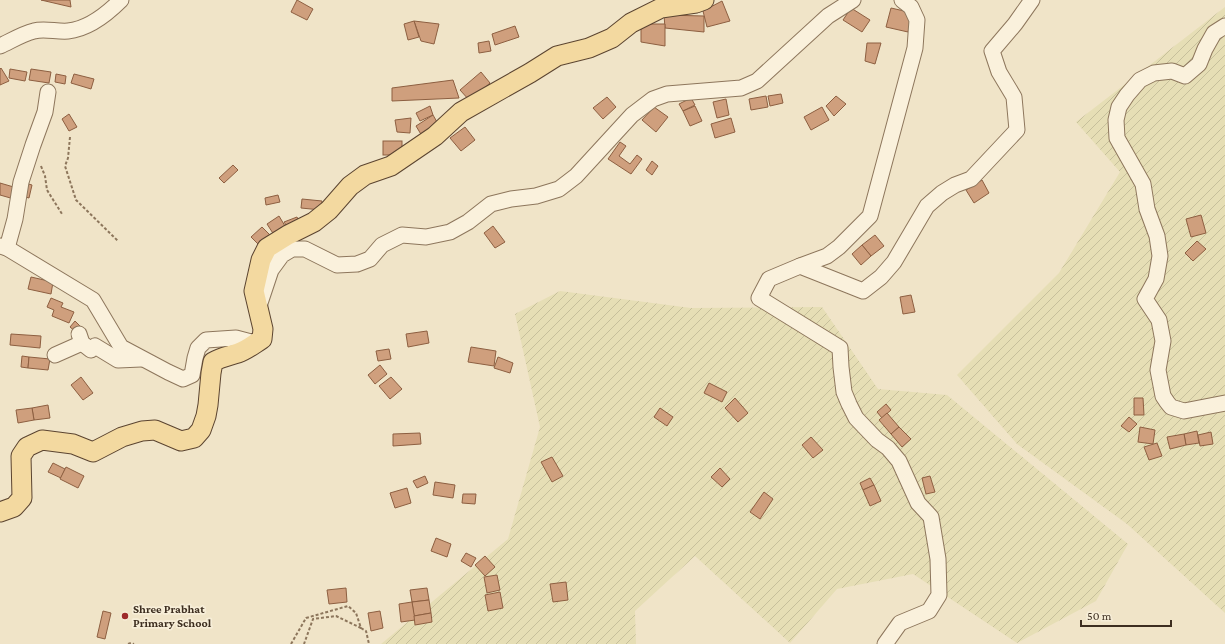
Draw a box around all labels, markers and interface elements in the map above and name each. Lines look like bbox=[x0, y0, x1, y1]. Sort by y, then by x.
place label: Shree Prabhat Primary School bbox=[133, 602, 212, 630]
scale bar bbox=[1081, 602, 1171, 628]
text: 50 m bbox=[1087, 609, 1112, 623]
marker: Shree Prabhat Primary School bbox=[120, 611, 130, 621]

